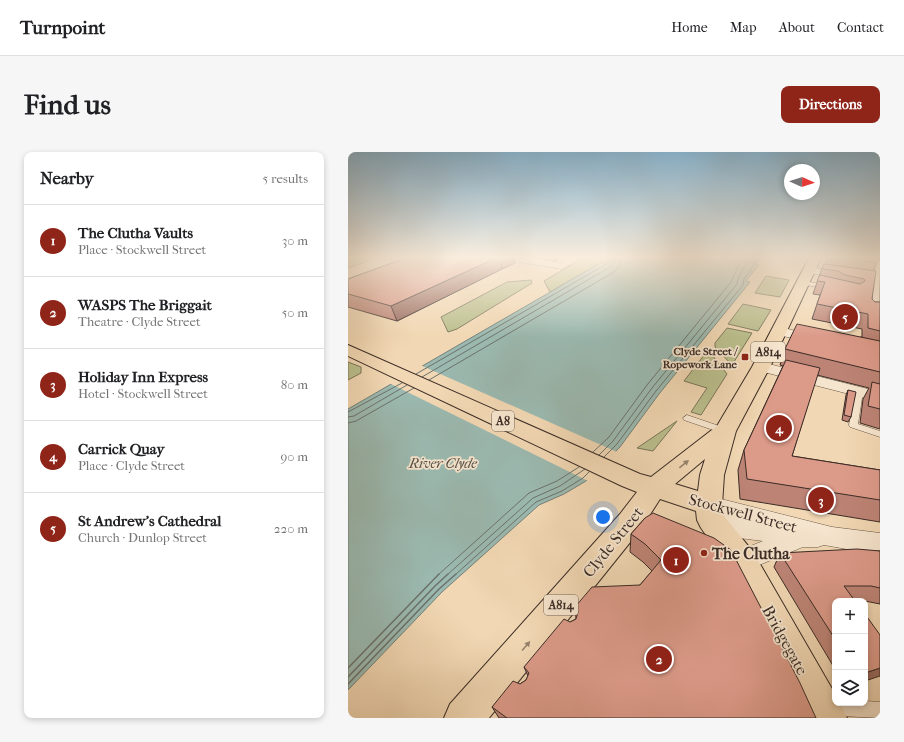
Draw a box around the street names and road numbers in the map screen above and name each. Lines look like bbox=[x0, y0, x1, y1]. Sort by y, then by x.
road number: A814 bbox=[751, 342, 785, 362]
road number: A8 bbox=[492, 411, 514, 431]
street label: Stockwell Street bbox=[687, 489, 799, 537]
street label: Clyde Street bbox=[579, 503, 647, 581]
road number: A814 bbox=[544, 595, 578, 615]
street label: Bridgegate bbox=[758, 602, 812, 678]

